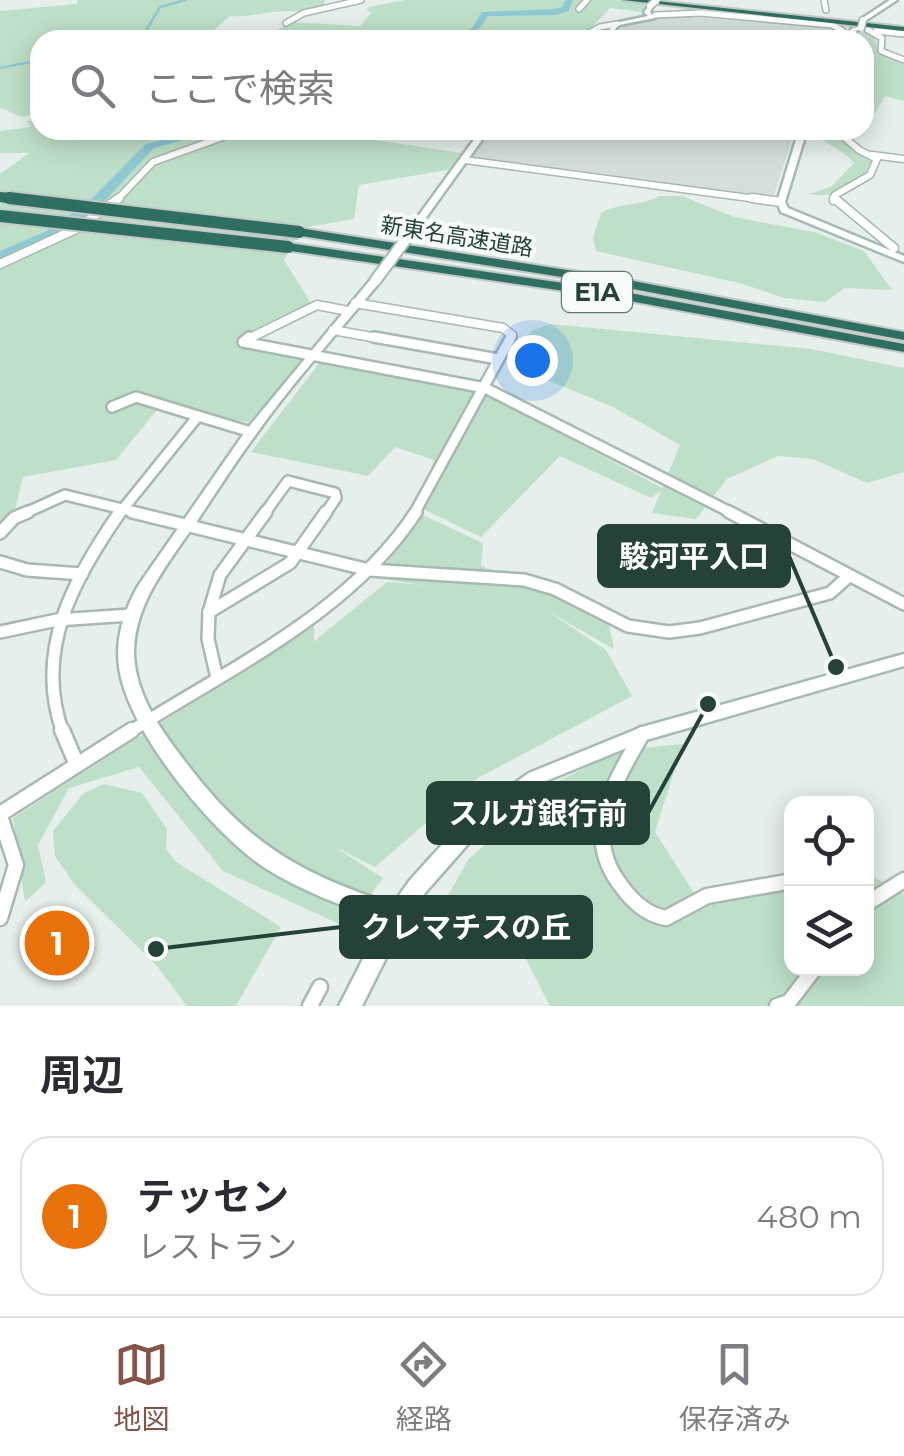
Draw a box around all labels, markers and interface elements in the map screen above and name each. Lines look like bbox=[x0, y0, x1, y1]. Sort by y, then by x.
search box bbox=[30, 30, 874, 140]
icon: search bbox=[65, 58, 120, 113]
text: ここで検索 bbox=[145, 65, 335, 112]
street label: 新東名高速道路 bbox=[379, 211, 535, 262]
road number: E1A bbox=[562, 272, 632, 312]
your location bbox=[507, 335, 558, 386]
callout: 駿河平入口 bbox=[599, 526, 789, 586]
text: 駿河平入口 bbox=[619, 538, 769, 575]
callout: スルガ銀行前 bbox=[428, 783, 648, 843]
text: スルガ銀行前 bbox=[448, 795, 628, 832]
map controls bbox=[784, 796, 874, 976]
button: locate bbox=[784, 796, 874, 886]
button: layers bbox=[784, 886, 874, 976]
callout: クレマチスの丘 bbox=[341, 897, 591, 957]
pin: 1 bbox=[24, 906, 90, 980]
text: クレマチスの丘 bbox=[361, 909, 571, 946]
text: 周辺 bbox=[40, 1049, 124, 1101]
text: テッセン bbox=[137, 1173, 289, 1220]
text: 1 bbox=[68, 1197, 81, 1236]
text: 480 m bbox=[757, 1197, 862, 1236]
text: レストラン bbox=[137, 1227, 297, 1266]
tab: 地図 bbox=[113, 1337, 169, 1437]
tab: 経路 bbox=[396, 1337, 452, 1437]
tab: 保存済み bbox=[679, 1337, 791, 1437]

